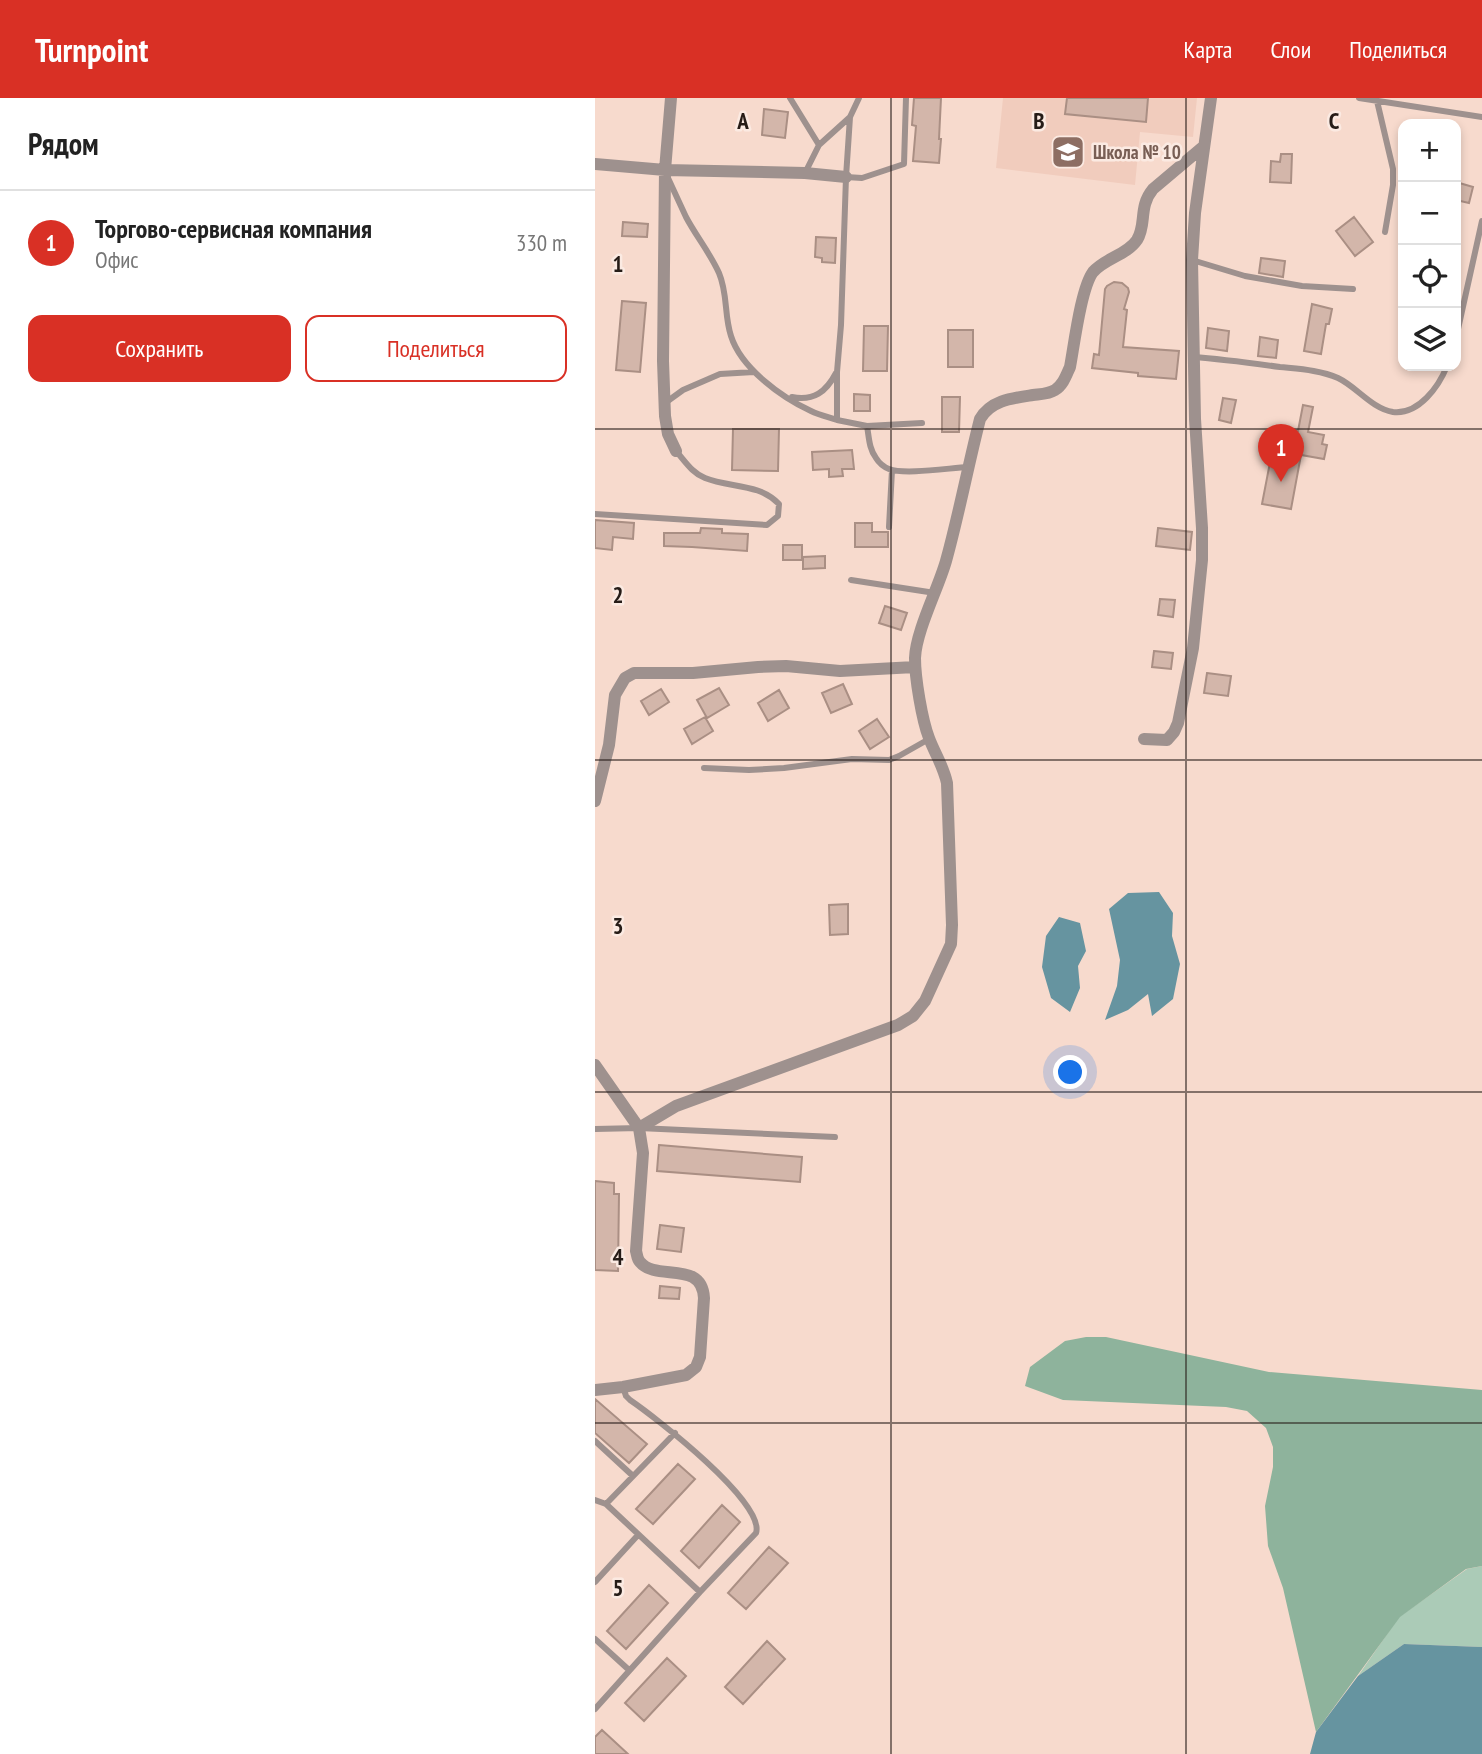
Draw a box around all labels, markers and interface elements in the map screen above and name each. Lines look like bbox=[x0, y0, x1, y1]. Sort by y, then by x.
text: Turnpoint bbox=[35, 28, 148, 71]
text: Карта bbox=[1184, 34, 1232, 65]
text: Слои bbox=[1270, 34, 1311, 65]
text: Поделиться bbox=[1349, 34, 1447, 65]
text: A bbox=[736, 106, 749, 135]
text: B bbox=[1033, 106, 1045, 135]
text: C bbox=[1329, 106, 1340, 135]
map controls bbox=[1398, 119, 1461, 371]
button: + bbox=[1398, 119, 1461, 182]
text: Рядом bbox=[28, 124, 99, 163]
school or university icon: Школа № 10 bbox=[1049, 133, 1087, 171]
place label: Школа № 10 bbox=[1093, 140, 1181, 164]
button: − bbox=[1398, 182, 1461, 245]
text: Торгово-сервисная компания bbox=[95, 212, 372, 245]
text: 1 bbox=[46, 228, 57, 257]
text: 330 m bbox=[516, 228, 567, 257]
text: Офис bbox=[95, 245, 139, 274]
button: locate bbox=[1398, 245, 1461, 308]
text: 1 bbox=[613, 249, 624, 278]
button: layers bbox=[1398, 308, 1461, 371]
button: Сохранить bbox=[28, 315, 291, 382]
button: Поделиться bbox=[305, 315, 567, 382]
pin: 1 bbox=[1258, 424, 1304, 482]
text: 2 bbox=[613, 580, 624, 609]
text: 3 bbox=[613, 911, 624, 940]
your location bbox=[1053, 1055, 1087, 1089]
text: 4 bbox=[613, 1242, 624, 1271]
text: 5 bbox=[613, 1573, 624, 1602]

